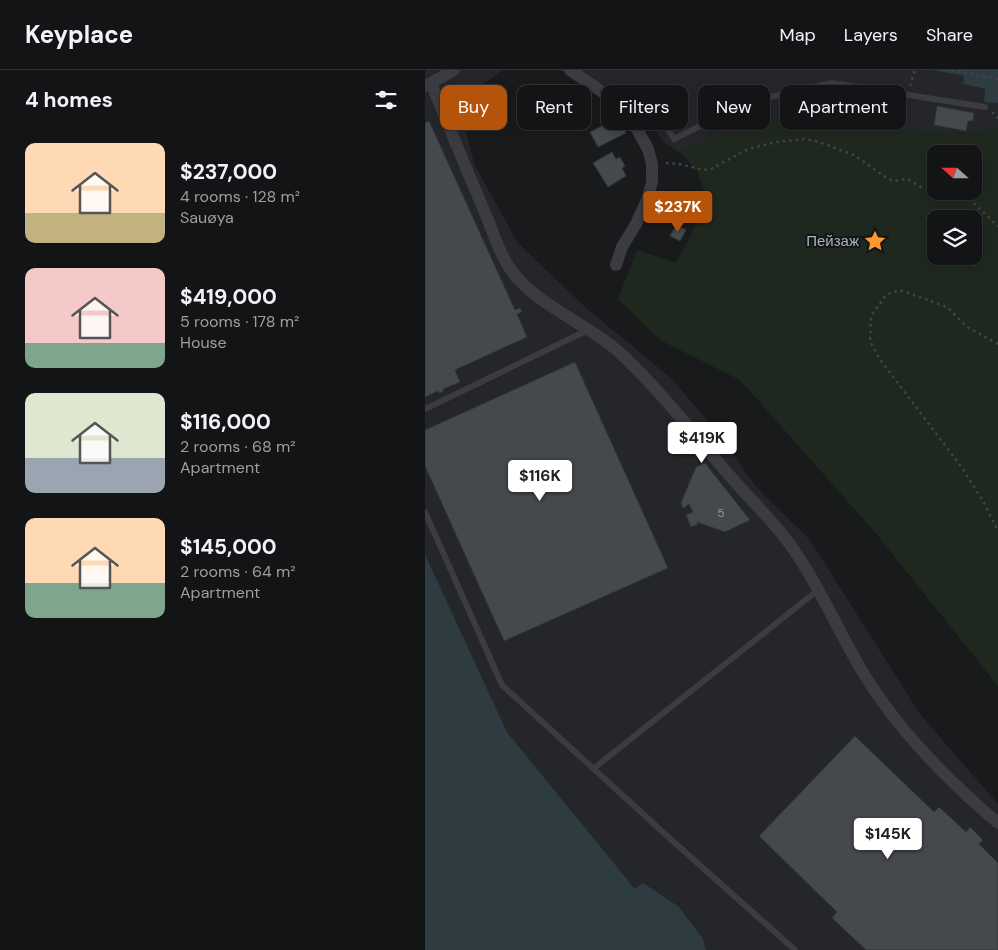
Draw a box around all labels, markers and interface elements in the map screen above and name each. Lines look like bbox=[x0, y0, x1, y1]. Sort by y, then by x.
text: Keyplace bbox=[25, 19, 133, 50]
text: Map bbox=[780, 23, 816, 47]
text: Layers bbox=[844, 23, 898, 47]
text: Share bbox=[926, 23, 973, 47]
chip: Buy bbox=[440, 85, 507, 130]
chip: Rent bbox=[517, 85, 591, 130]
chip: Filters bbox=[601, 85, 688, 130]
chip: New bbox=[698, 85, 770, 130]
chip: Apartment bbox=[780, 85, 906, 130]
text: 4 homes bbox=[25, 86, 113, 114]
icon: filters bbox=[372, 86, 400, 114]
north arrow bbox=[927, 145, 983, 200]
map controls bbox=[927, 145, 982, 265]
text: $237,000 bbox=[180, 158, 277, 186]
icon: home bbox=[65, 163, 125, 223]
text: 4 rooms · 128 m² bbox=[180, 186, 300, 207]
pin: $237K bbox=[643, 190, 713, 233]
text: $237K bbox=[654, 196, 702, 217]
text: Sauøya bbox=[180, 207, 234, 228]
button: layers bbox=[927, 210, 982, 265]
place icon: Пейзаж bbox=[862, 228, 888, 254]
place label: Пейзаж bbox=[806, 231, 859, 251]
text: $419,000 bbox=[180, 283, 277, 311]
icon: home bbox=[65, 288, 125, 348]
text: 5 rooms · 178 m² bbox=[180, 311, 299, 332]
text: House bbox=[180, 332, 227, 353]
text: $116,000 bbox=[180, 408, 271, 436]
icon: home bbox=[65, 413, 125, 473]
pin: $419K bbox=[667, 422, 737, 464]
text: $419K bbox=[679, 427, 725, 448]
text: 2 rooms · 68 m² bbox=[180, 436, 296, 457]
text: Apartment bbox=[180, 457, 260, 478]
pin: $116K bbox=[505, 460, 575, 502]
text: $116K bbox=[519, 465, 561, 486]
house number: 5 bbox=[717, 505, 725, 521]
text: $145,000 bbox=[180, 533, 277, 561]
icon: home bbox=[65, 538, 125, 598]
text: 2 rooms · 64 m² bbox=[180, 561, 296, 582]
text: Apartment bbox=[180, 582, 260, 603]
pin: $145K bbox=[853, 818, 923, 860]
text: $145K bbox=[865, 823, 911, 844]

